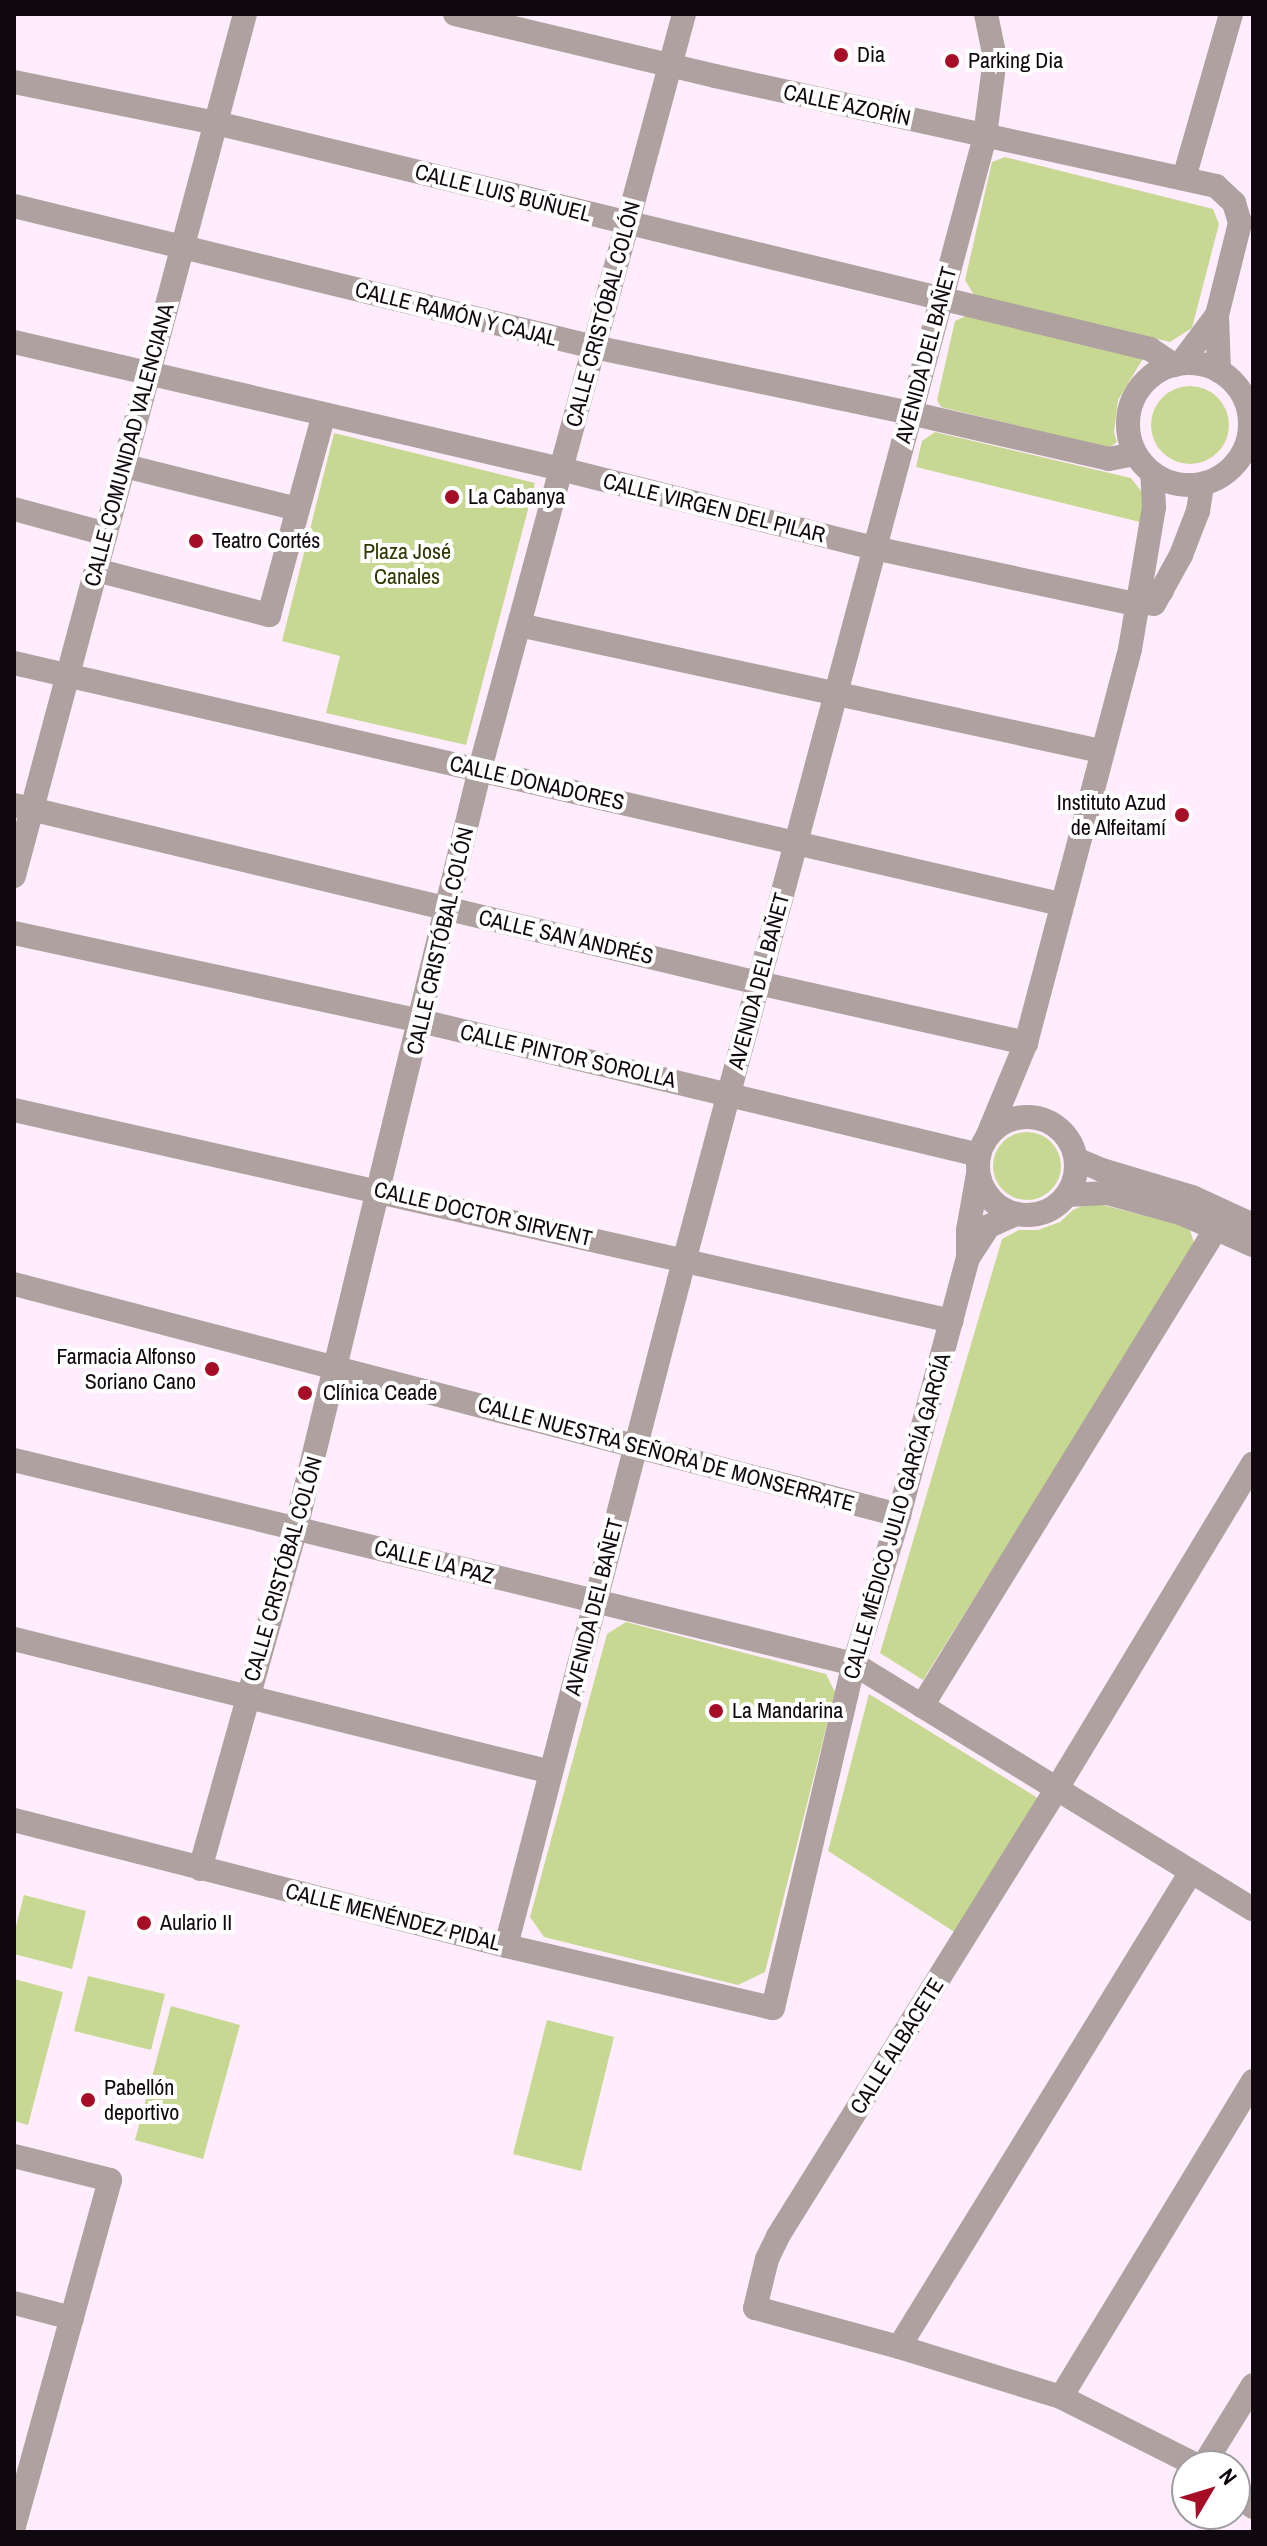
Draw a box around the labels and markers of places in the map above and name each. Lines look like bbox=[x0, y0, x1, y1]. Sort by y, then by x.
place label: Dia bbox=[857, 42, 885, 68]
marker: Dia bbox=[832, 46, 850, 64]
place label: Parking Dia bbox=[968, 48, 1063, 74]
marker: Parking Dia bbox=[943, 52, 961, 70]
place label: La Cabanya bbox=[468, 484, 565, 510]
marker: La Cabanya bbox=[443, 488, 461, 506]
place label: Teatro Cortés bbox=[212, 528, 320, 554]
marker: Teatro Cortés bbox=[187, 532, 205, 550]
place label: Instituto Azud de Alfeitamí bbox=[1056, 789, 1166, 840]
marker: Instituto Azud de Alfeitamí bbox=[1173, 806, 1191, 824]
place label: Farmacia Alfonso Soriano Cano bbox=[56, 1343, 196, 1394]
marker: Farmacia Alfonso Soriano Cano bbox=[203, 1360, 221, 1378]
place label: Clínica Ceade bbox=[323, 1380, 437, 1406]
marker: Clínica Ceade bbox=[294, 1382, 316, 1404]
place label: La Mandarina bbox=[732, 1698, 843, 1724]
marker: La Mandarina bbox=[707, 1702, 725, 1720]
place label: Aulario II bbox=[160, 1910, 232, 1936]
marker: Aulario II bbox=[135, 1914, 153, 1932]
place label: Pabellón deportivo bbox=[104, 2074, 179, 2126]
marker: Pabellón deportivo bbox=[79, 2091, 97, 2109]

